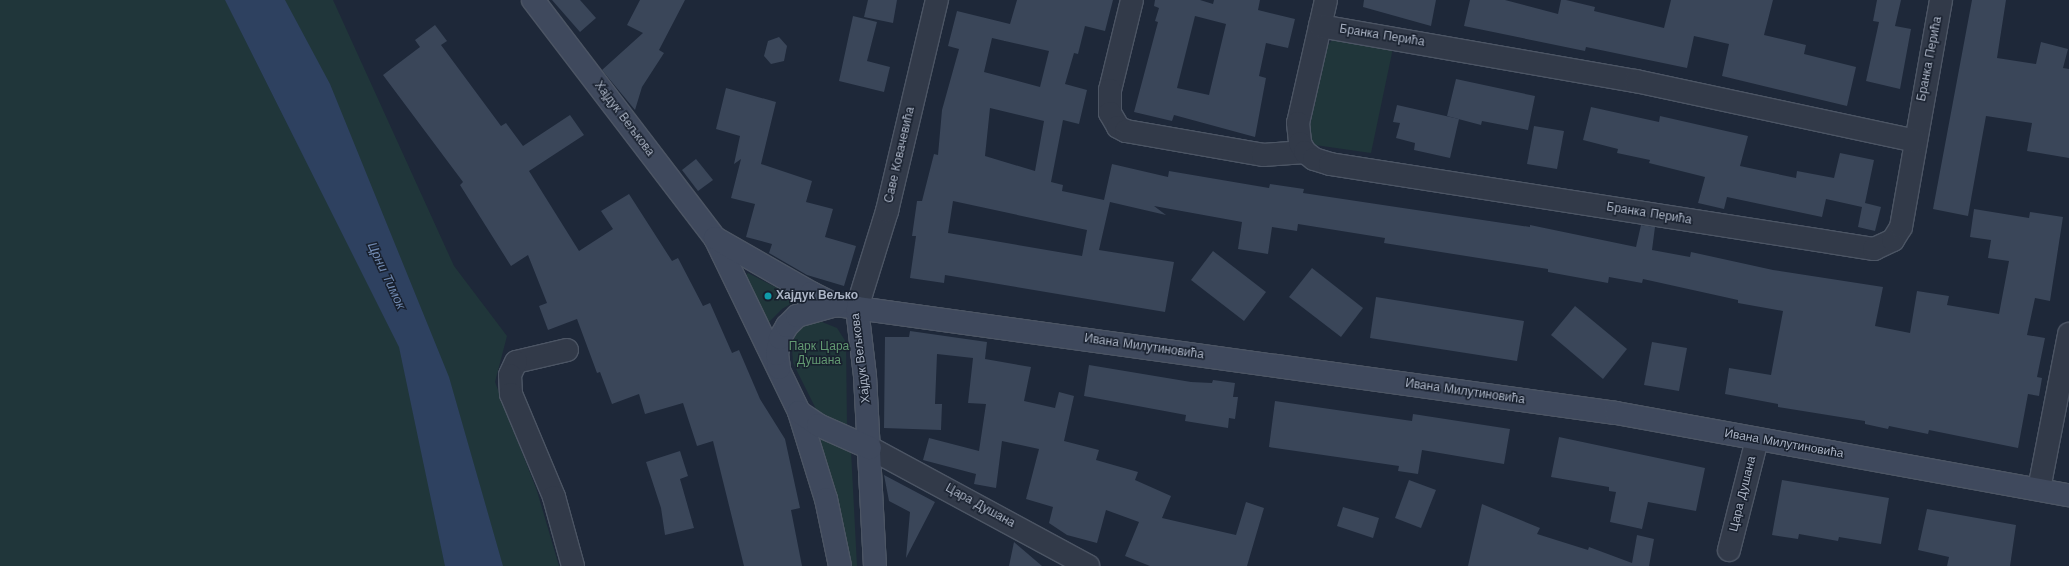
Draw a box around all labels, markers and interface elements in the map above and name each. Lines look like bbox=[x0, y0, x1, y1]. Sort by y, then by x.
street label: Бранка Перића bbox=[1915, 15, 1945, 103]
street label: Бранка Перића bbox=[1338, 22, 1426, 50]
street label: Хајдук Вељкова bbox=[591, 79, 657, 159]
street label: Саве Ковачевића bbox=[882, 106, 918, 204]
street label: Бранка Перића bbox=[1605, 200, 1693, 228]
water label: Црни Тимок bbox=[364, 240, 408, 312]
place label: Хајдук Вељко bbox=[776, 289, 858, 303]
marker: Хајдук Вељко bbox=[763, 291, 773, 301]
street label: Хајдук Вељкова bbox=[848, 312, 874, 404]
street label: Ивана Милутиновића bbox=[1083, 331, 1205, 363]
park label: Парк Цара Душана bbox=[789, 340, 849, 368]
street label: Ивана Милутиновића bbox=[1404, 376, 1526, 408]
street label: Ивана Милутиновића bbox=[1723, 426, 1845, 462]
street label: Цара Душана bbox=[1727, 455, 1759, 533]
street label: Цара Душана bbox=[943, 481, 1017, 531]

